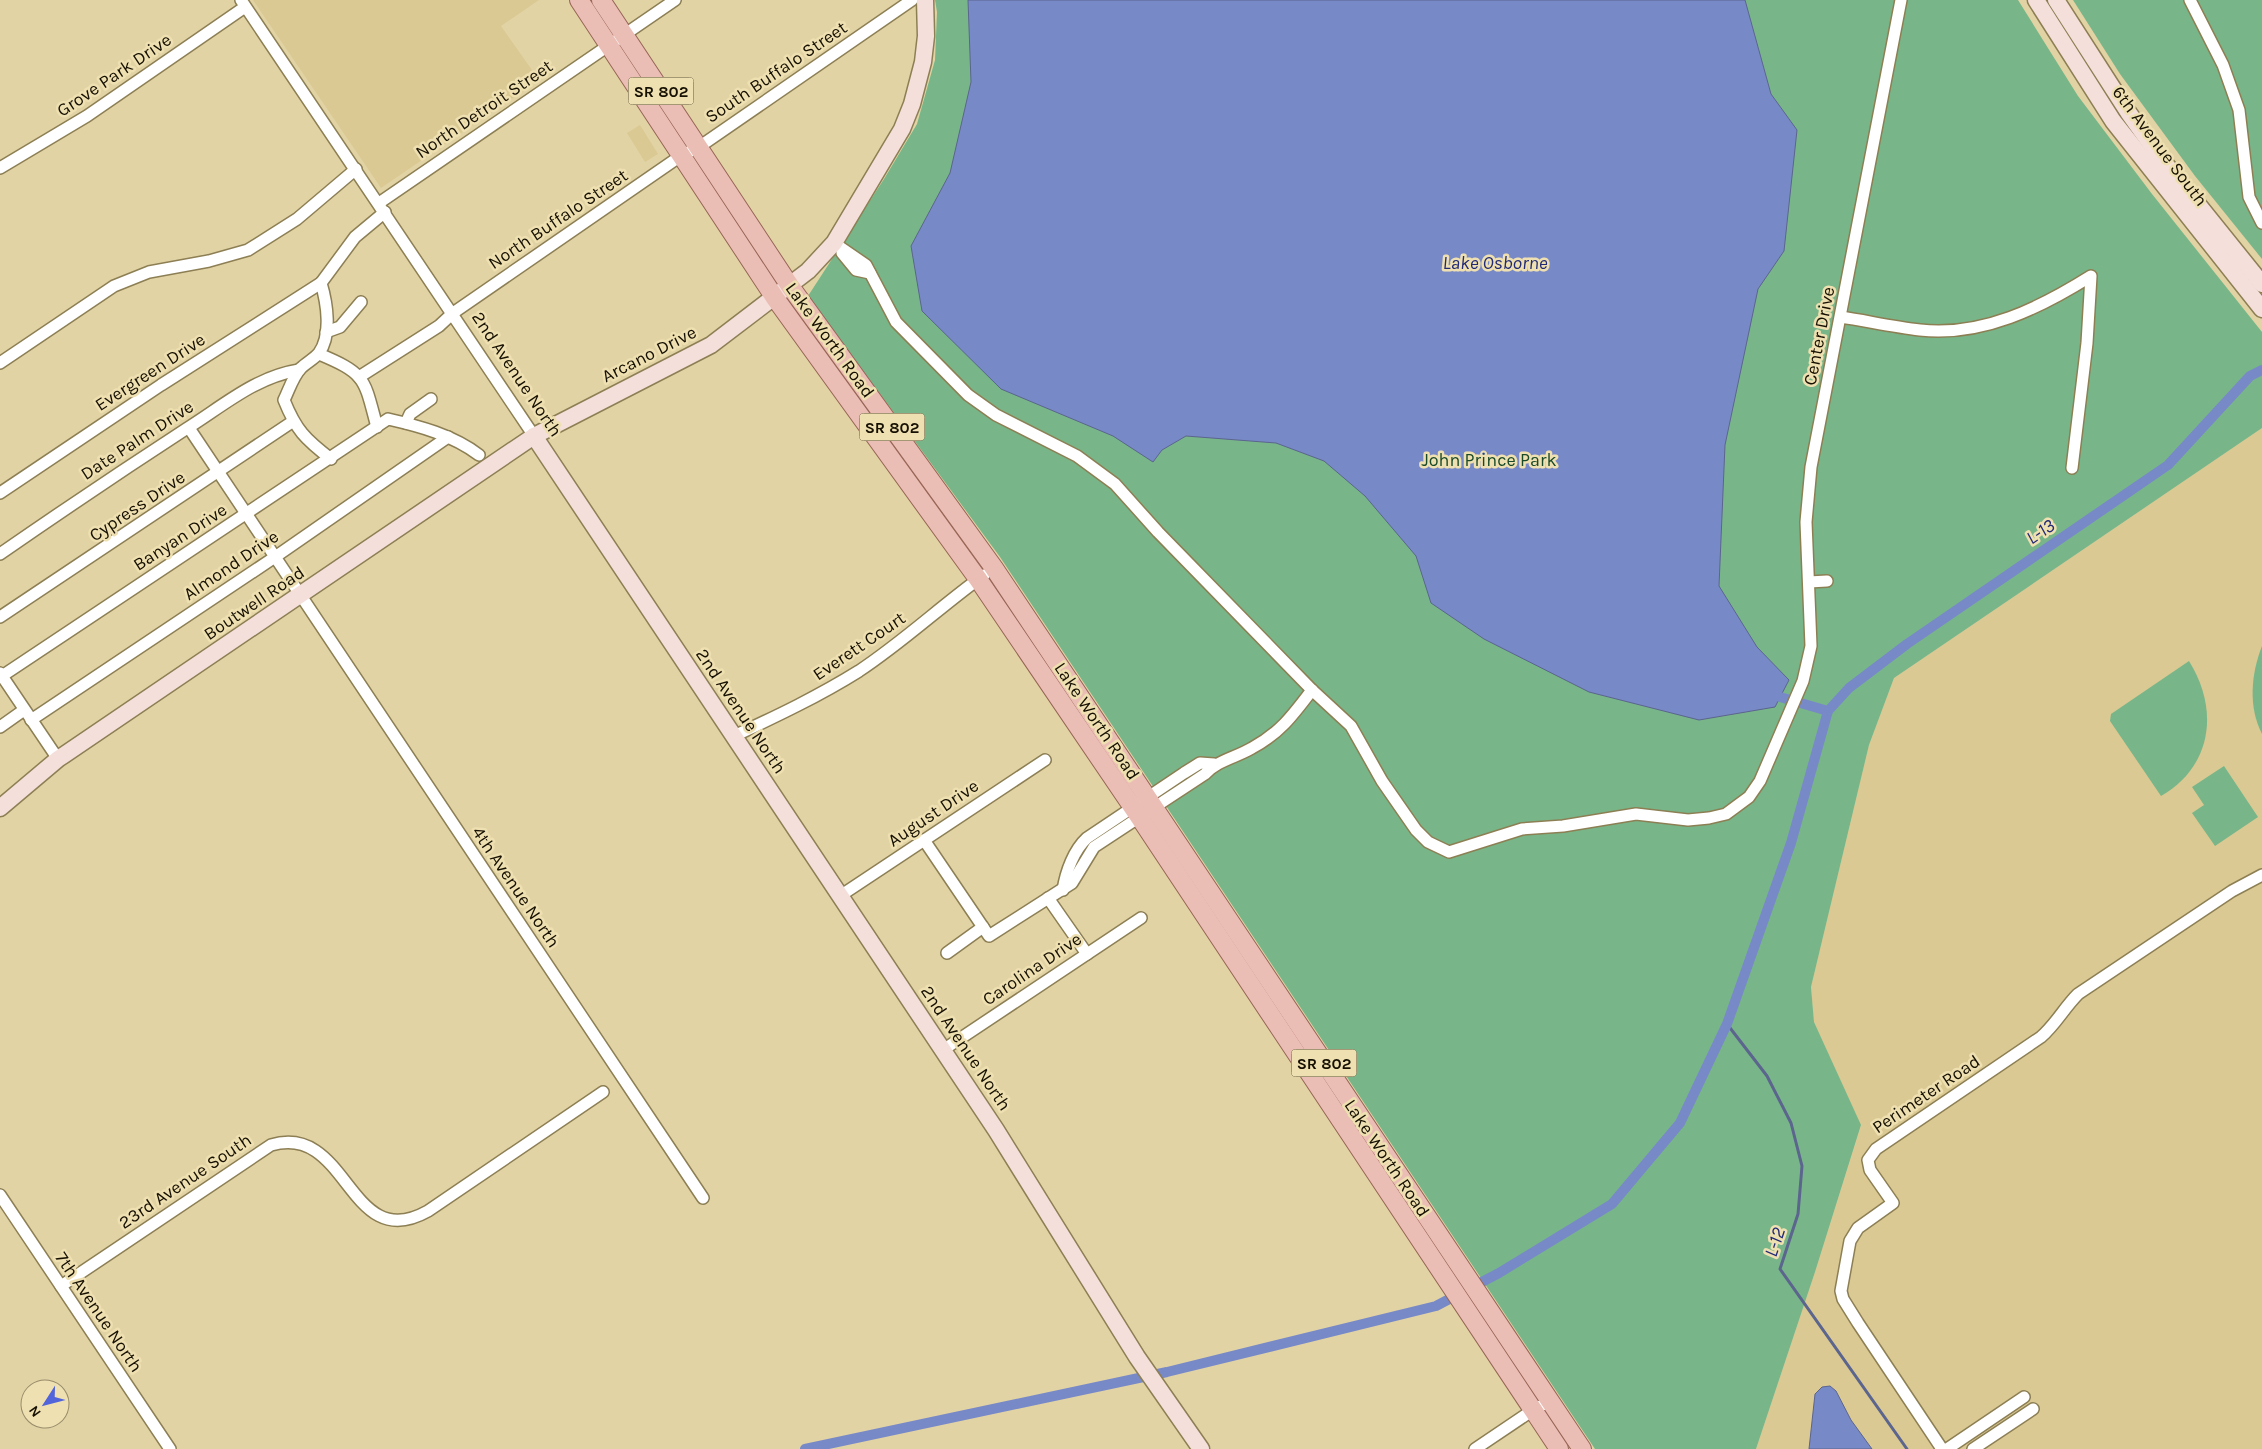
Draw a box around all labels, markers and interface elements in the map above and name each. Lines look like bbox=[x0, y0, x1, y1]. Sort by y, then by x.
street label: South Buffalo Street bbox=[701, 16, 851, 128]
street label: Grove Park Drive bbox=[53, 29, 175, 121]
street label: North Detroit Street bbox=[411, 55, 557, 163]
road number: SR 802 bbox=[628, 78, 694, 104]
street label: 6th Avenue South bbox=[2108, 81, 2212, 211]
street label: North Buffalo Street bbox=[484, 164, 632, 274]
water label: Lake Osborne bbox=[1442, 252, 1548, 274]
street label: Lake Worth Road bbox=[781, 278, 879, 402]
street label: Center Drive bbox=[1799, 285, 1839, 387]
street label: 2nd Avenue North bbox=[467, 307, 567, 441]
street label: Arcano Drive bbox=[598, 321, 700, 387]
street label: Evergreen Drive bbox=[91, 328, 209, 416]
street label: Date Palm Drive bbox=[76, 395, 198, 485]
road number: SR 802 bbox=[860, 414, 924, 441]
park label: John Prince Park bbox=[1421, 449, 1557, 471]
street label: Cypress Drive bbox=[85, 466, 189, 546]
street label: Banyan Drive bbox=[129, 499, 231, 575]
water label: L-13 bbox=[2022, 514, 2059, 549]
street label: Almond Drive bbox=[179, 525, 283, 605]
street label: Boutwell Road bbox=[199, 561, 309, 645]
street label: Everett Court bbox=[808, 607, 910, 685]
street label: 2nd Avenue North bbox=[691, 644, 791, 778]
street label: Lake Worth Road bbox=[1050, 658, 1144, 784]
street label: August Drive bbox=[883, 775, 983, 851]
street label: 4th Avenue North bbox=[467, 822, 565, 952]
street label: Carolina Drive bbox=[978, 928, 1086, 1010]
street label: 2nd Avenue North bbox=[916, 981, 1016, 1115]
road number: SR 802 bbox=[1292, 1050, 1356, 1076]
street label: Perimeter Road bbox=[1868, 1050, 1984, 1138]
street label: Lake Worth Road bbox=[1340, 1095, 1434, 1221]
street label: 23rd Avenue South bbox=[114, 1128, 256, 1234]
water label: L-12 bbox=[1760, 1225, 1790, 1260]
street label: 7th Avenue North bbox=[51, 1248, 147, 1376]
north arrow bbox=[20, 1379, 70, 1429]
text: N bbox=[25, 1402, 45, 1420]

